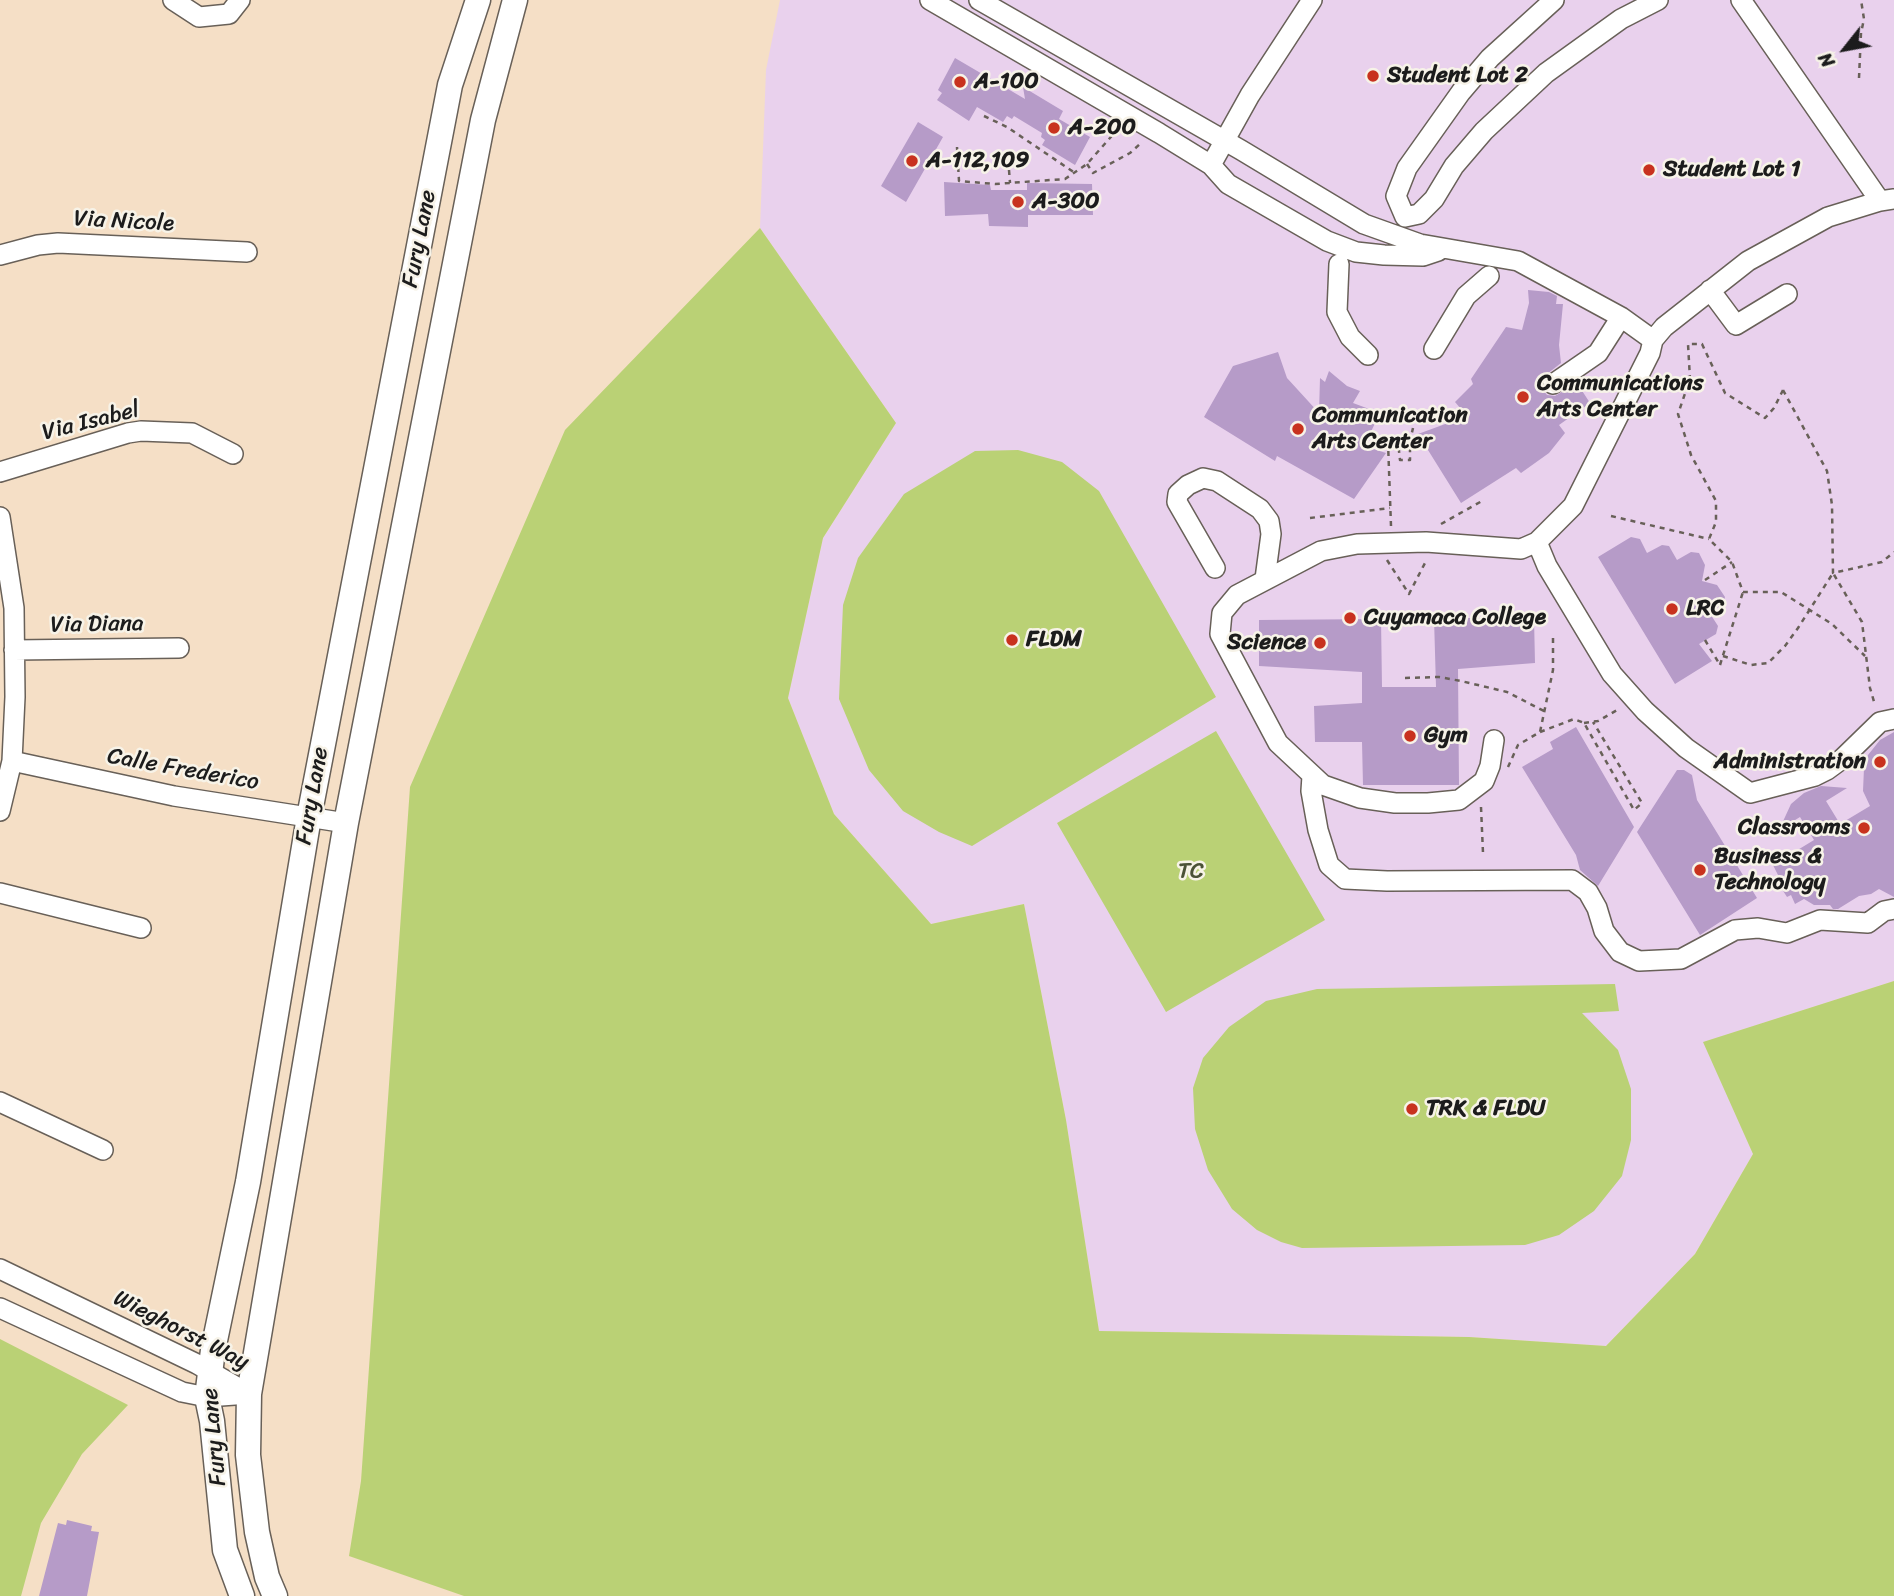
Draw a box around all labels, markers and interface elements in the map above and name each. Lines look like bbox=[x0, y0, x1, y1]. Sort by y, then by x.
north arrow bbox=[1810, 14, 1880, 84]
text: N bbox=[1809, 46, 1844, 74]
place label: Student Lot 2 bbox=[1387, 62, 1528, 90]
place label: A-100 bbox=[974, 68, 1039, 96]
marker: Student Lot 2 bbox=[1365, 68, 1381, 84]
marker: A-100 bbox=[952, 74, 968, 90]
place label: A-200 bbox=[1068, 114, 1136, 142]
marker: A-200 bbox=[1046, 120, 1062, 136]
place label: A-112,109 bbox=[926, 147, 1029, 175]
marker: A-112,109 bbox=[904, 153, 920, 169]
place label: Student Lot 1 bbox=[1663, 156, 1800, 184]
marker: Student Lot 1 bbox=[1641, 162, 1657, 178]
street label: Fury Lane bbox=[397, 188, 443, 290]
place label: A-300 bbox=[1032, 188, 1099, 216]
marker: A-300 bbox=[1010, 194, 1026, 210]
street label: Via Nicole bbox=[73, 206, 175, 238]
place label: Communications Arts Center bbox=[1537, 370, 1703, 424]
marker: Communications Arts Center bbox=[1515, 389, 1531, 405]
street label: Via Isabel bbox=[39, 397, 143, 447]
place label: Communication Arts Center bbox=[1312, 402, 1468, 456]
marker: Communication Arts Center bbox=[1290, 421, 1306, 437]
place label: LRC bbox=[1686, 595, 1724, 623]
marker: LRC bbox=[1664, 601, 1680, 617]
place label: Cuyamaca College bbox=[1364, 604, 1546, 632]
street label: Via Diana bbox=[50, 610, 144, 640]
marker: Cuyamaca College bbox=[1342, 610, 1358, 626]
place label: FLDM bbox=[1026, 626, 1082, 654]
place label: Science bbox=[1227, 629, 1306, 657]
marker: FLDM bbox=[1004, 632, 1020, 648]
marker: Science bbox=[1312, 635, 1328, 651]
place label: Gym bbox=[1424, 722, 1468, 750]
marker: Gym bbox=[1402, 728, 1418, 744]
street label: Calle Frederico bbox=[105, 743, 261, 797]
street label: Fury Lane bbox=[291, 745, 335, 847]
place label: Administration bbox=[1714, 748, 1866, 776]
marker: Administration bbox=[1872, 754, 1888, 770]
place label: Classrooms bbox=[1738, 814, 1850, 842]
marker: Classrooms bbox=[1856, 820, 1872, 836]
place label: Business & Technology bbox=[1714, 843, 1826, 897]
park label: TC bbox=[1178, 858, 1204, 886]
marker: Business & Technology bbox=[1692, 862, 1708, 878]
place label: TRK & FLDU bbox=[1426, 1095, 1545, 1123]
marker: TRK & FLDU bbox=[1404, 1101, 1420, 1117]
street label: Wieghorst Way bbox=[109, 1285, 253, 1377]
street label: Fury Lane bbox=[197, 1387, 233, 1487]

